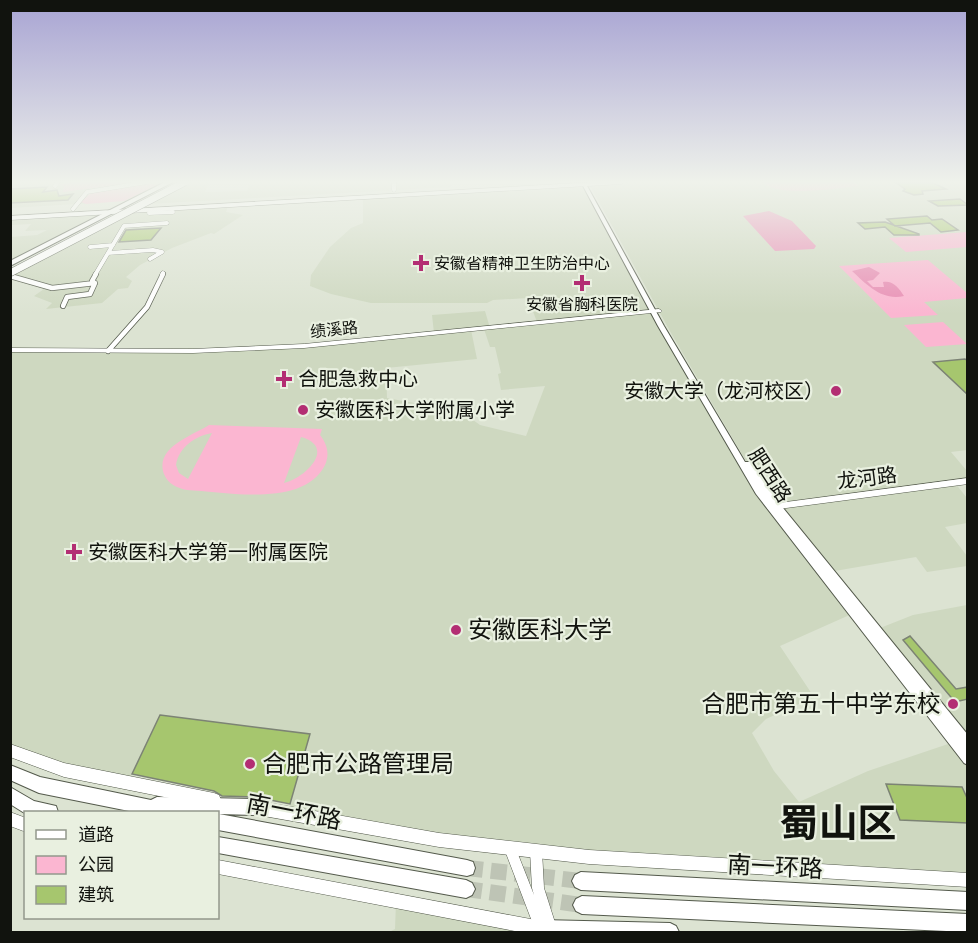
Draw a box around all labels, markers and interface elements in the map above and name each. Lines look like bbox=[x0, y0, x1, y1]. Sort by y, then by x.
place label: 安徽省精神卫生防治中心 bbox=[434, 252, 610, 274]
marker: 安徽省精神卫生防治中心 bbox=[412, 254, 430, 272]
marker: 安徽省胸科医院 bbox=[573, 274, 591, 292]
place label: 安徽省胸科医院 bbox=[526, 293, 638, 315]
street label: 绩溪路 bbox=[309, 316, 359, 342]
place label: 合肥急救中心 bbox=[298, 365, 418, 392]
marker: 合肥急救中心 bbox=[275, 370, 293, 388]
place label: 安徽大学（龙河校区） bbox=[624, 377, 824, 404]
marker: 安徽大学（龙河校区） bbox=[829, 384, 843, 398]
place label: 安徽医科大学附属小学 bbox=[315, 396, 515, 423]
marker: 安徽医科大学附属小学 bbox=[296, 403, 310, 417]
street label: 肥西路 bbox=[743, 442, 798, 507]
street label: 龙河路 bbox=[836, 460, 898, 495]
place label: 安徽医科大学第一附属医院 bbox=[88, 538, 328, 565]
marker: 安徽医科大学第一附属医院 bbox=[65, 543, 83, 561]
place label: 安徽医科大学 bbox=[468, 613, 612, 645]
marker: 安徽医科大学 bbox=[449, 623, 463, 637]
place label: 合肥市第五十中学东校 bbox=[701, 687, 941, 719]
marker: 合肥市第五十中学东校 bbox=[946, 697, 960, 711]
place label: 合肥市公路管理局 bbox=[262, 747, 454, 779]
marker: 合肥市公路管理局 bbox=[243, 757, 257, 771]
street label: 南一环路 bbox=[244, 786, 344, 836]
district label: 蜀山区 bbox=[779, 796, 897, 848]
legend bbox=[24, 811, 219, 919]
text: 道路 bbox=[78, 822, 114, 846]
street label: 南一环路 bbox=[726, 848, 824, 884]
text: 公园 bbox=[78, 852, 114, 876]
text: 建筑 bbox=[78, 882, 114, 906]

